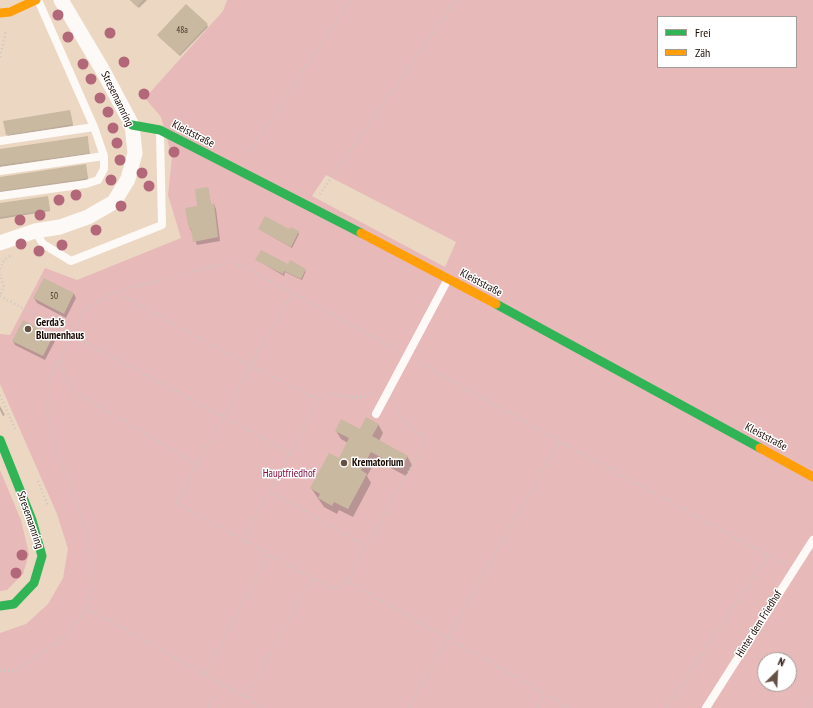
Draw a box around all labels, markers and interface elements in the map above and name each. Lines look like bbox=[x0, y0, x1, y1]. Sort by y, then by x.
legend bbox=[657, 16, 797, 68]
house number: 48a bbox=[176, 25, 188, 35]
text: Frei bbox=[695, 25, 711, 40]
text: Zäh bbox=[695, 45, 710, 60]
street label: Stresemannring bbox=[98, 69, 136, 129]
street label: Kleiststraße bbox=[170, 118, 216, 150]
street label: Kleiststraße bbox=[458, 266, 504, 300]
house number: 50 bbox=[50, 291, 58, 301]
place label: Gerda's Blumenhaus bbox=[36, 316, 84, 342]
marker: Gerda's Blumenhaus bbox=[23, 324, 33, 334]
street label: Kleiststraße bbox=[743, 420, 789, 454]
place label: Krematorium bbox=[352, 456, 403, 470]
marker: Krematorium bbox=[339, 458, 349, 468]
park label: Hauptfriedhof bbox=[263, 467, 315, 481]
street label: Stresemannring bbox=[14, 490, 46, 550]
street label: Hinter dem Friedhof bbox=[733, 588, 785, 660]
north arrow bbox=[757, 652, 797, 692]
text: N bbox=[776, 654, 787, 670]

